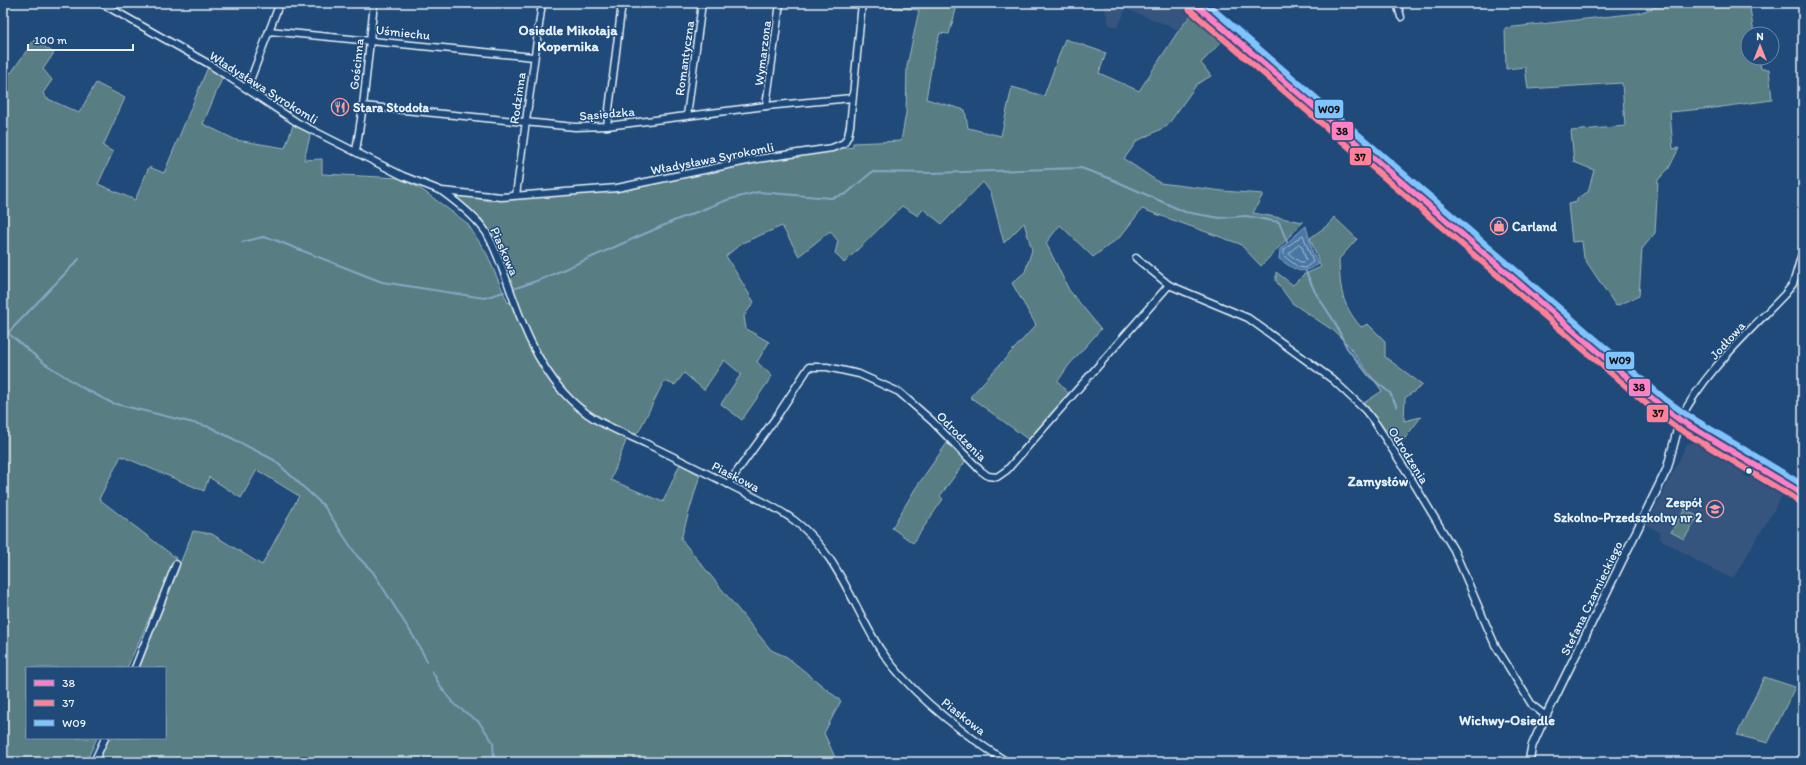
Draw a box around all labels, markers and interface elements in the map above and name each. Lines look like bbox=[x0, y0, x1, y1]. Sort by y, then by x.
street label: Romantyczna bbox=[672, 19, 697, 97]
street label: Wymarzona bbox=[751, 19, 774, 87]
street label: Uśmiechu bbox=[375, 22, 431, 43]
district label: Osiedle Mikołaja Kopernika bbox=[519, 22, 618, 55]
scale bar bbox=[28, 26, 133, 52]
north arrow bbox=[1740, 26, 1780, 66]
text: N bbox=[1756, 30, 1764, 43]
text: 100 m bbox=[34, 33, 67, 47]
street label: Gościnna bbox=[346, 37, 367, 91]
street label: Władysława Syrokomli bbox=[207, 48, 321, 127]
street label: Rodzinna bbox=[506, 71, 529, 125]
restaurant icon: Stara Stodoła bbox=[330, 97, 350, 117]
line badge: W09 bbox=[1314, 99, 1344, 119]
place label: Stara Stodoła bbox=[353, 100, 430, 115]
text: W09 bbox=[1318, 103, 1340, 116]
street label: Sąsiedzka bbox=[579, 104, 636, 123]
line badge: 38 bbox=[1331, 121, 1354, 141]
text: 38 bbox=[1336, 125, 1348, 138]
street label: Władysława Syrokomli bbox=[649, 139, 775, 178]
line badge: 37 bbox=[1349, 147, 1372, 166]
text: 37 bbox=[1354, 151, 1366, 164]
shop icon: Carland bbox=[1489, 216, 1509, 236]
place label: Carland bbox=[1512, 219, 1558, 234]
street label: Piaskowa bbox=[487, 224, 522, 278]
street label: Jodłowa bbox=[1706, 318, 1748, 362]
line badge: W09 bbox=[1605, 351, 1635, 370]
text: W09 bbox=[1609, 354, 1631, 367]
line badge: 38 bbox=[1628, 378, 1651, 397]
text: 38 bbox=[1633, 381, 1645, 394]
line badge: 37 bbox=[1646, 404, 1669, 423]
text: 37 bbox=[1652, 407, 1664, 420]
street label: Odrodzenia bbox=[934, 408, 990, 465]
street label: Odrodzenia bbox=[1385, 424, 1432, 487]
street label: Piaskowa bbox=[709, 458, 762, 495]
unlabelled marker bbox=[1744, 466, 1754, 476]
district label: Zamysłów bbox=[1348, 473, 1409, 490]
place label: Zespół Szkolno-Przedszkolny nr 2 bbox=[1554, 495, 1702, 526]
school or university icon: Zespół Szkolno-Przedszkolny nr 2 bbox=[1705, 499, 1725, 519]
street label: Stefana Czarnieckiego bbox=[1557, 538, 1626, 658]
legend bbox=[26, 667, 166, 739]
text: 38 bbox=[62, 676, 76, 690]
street label: Piaskowa bbox=[939, 695, 989, 738]
text: 37 bbox=[62, 696, 75, 710]
district label: Wichwy-Osiedle bbox=[1459, 712, 1555, 729]
text: W09 bbox=[62, 716, 86, 730]

